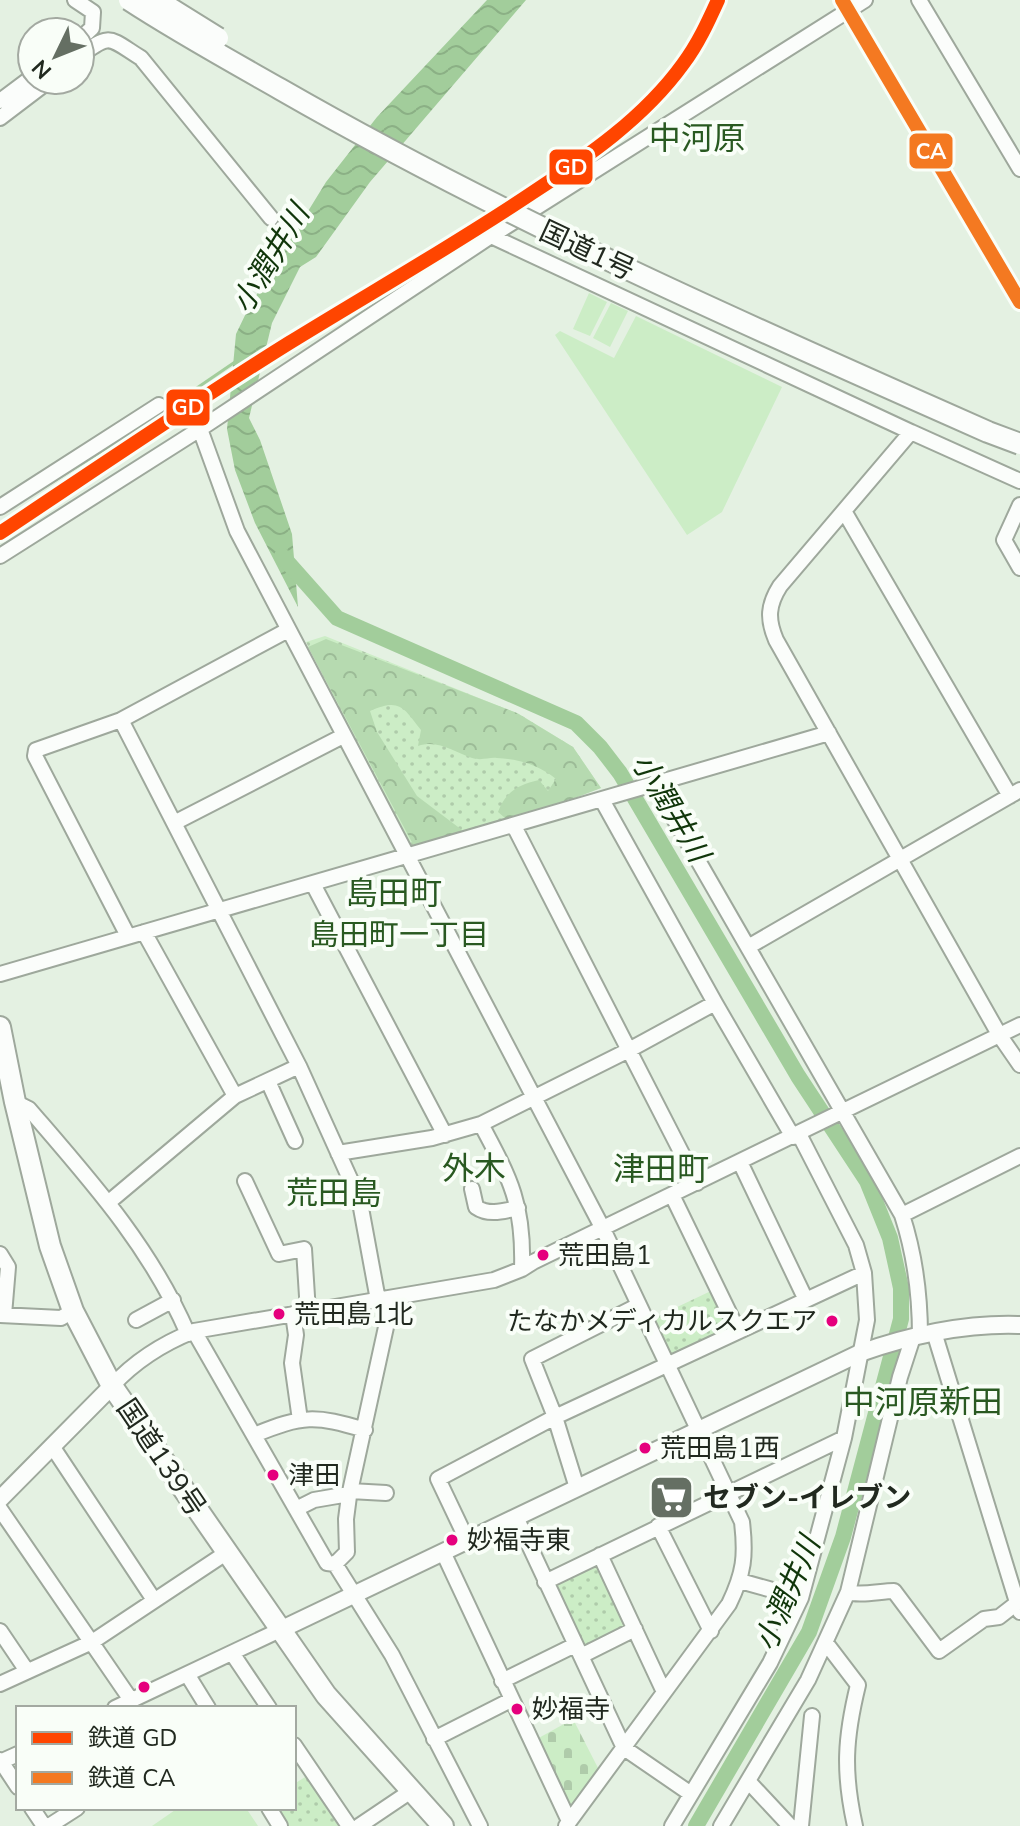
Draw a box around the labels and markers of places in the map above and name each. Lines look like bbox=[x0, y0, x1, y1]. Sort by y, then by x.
place label: 荒田島1 bbox=[558, 1238, 652, 1273]
marker: 荒田島1 bbox=[535, 1247, 551, 1263]
place label: 荒田島1北 bbox=[294, 1297, 414, 1332]
place label: たなかメディカルスクエア bbox=[507, 1304, 817, 1339]
marker: 荒田島1北 bbox=[271, 1306, 287, 1322]
marker: たなかメディカルスクエア bbox=[824, 1313, 840, 1329]
place label: 荒田島1西 bbox=[660, 1431, 780, 1466]
marker: 荒田島1西 bbox=[637, 1440, 653, 1456]
place label: 津田 bbox=[288, 1458, 340, 1493]
marker: 津田 bbox=[265, 1467, 281, 1483]
supermarket icon: セブン-イレブン bbox=[648, 1474, 696, 1522]
place label: セブン-イレブン bbox=[703, 1479, 911, 1517]
place label: 妙福寺東 bbox=[467, 1523, 571, 1558]
marker: 妙福寺東 bbox=[444, 1532, 460, 1548]
unlabelled marker bbox=[136, 1679, 152, 1695]
place label: 妙福寺 bbox=[532, 1692, 610, 1727]
marker: 妙福寺 bbox=[509, 1701, 525, 1717]

